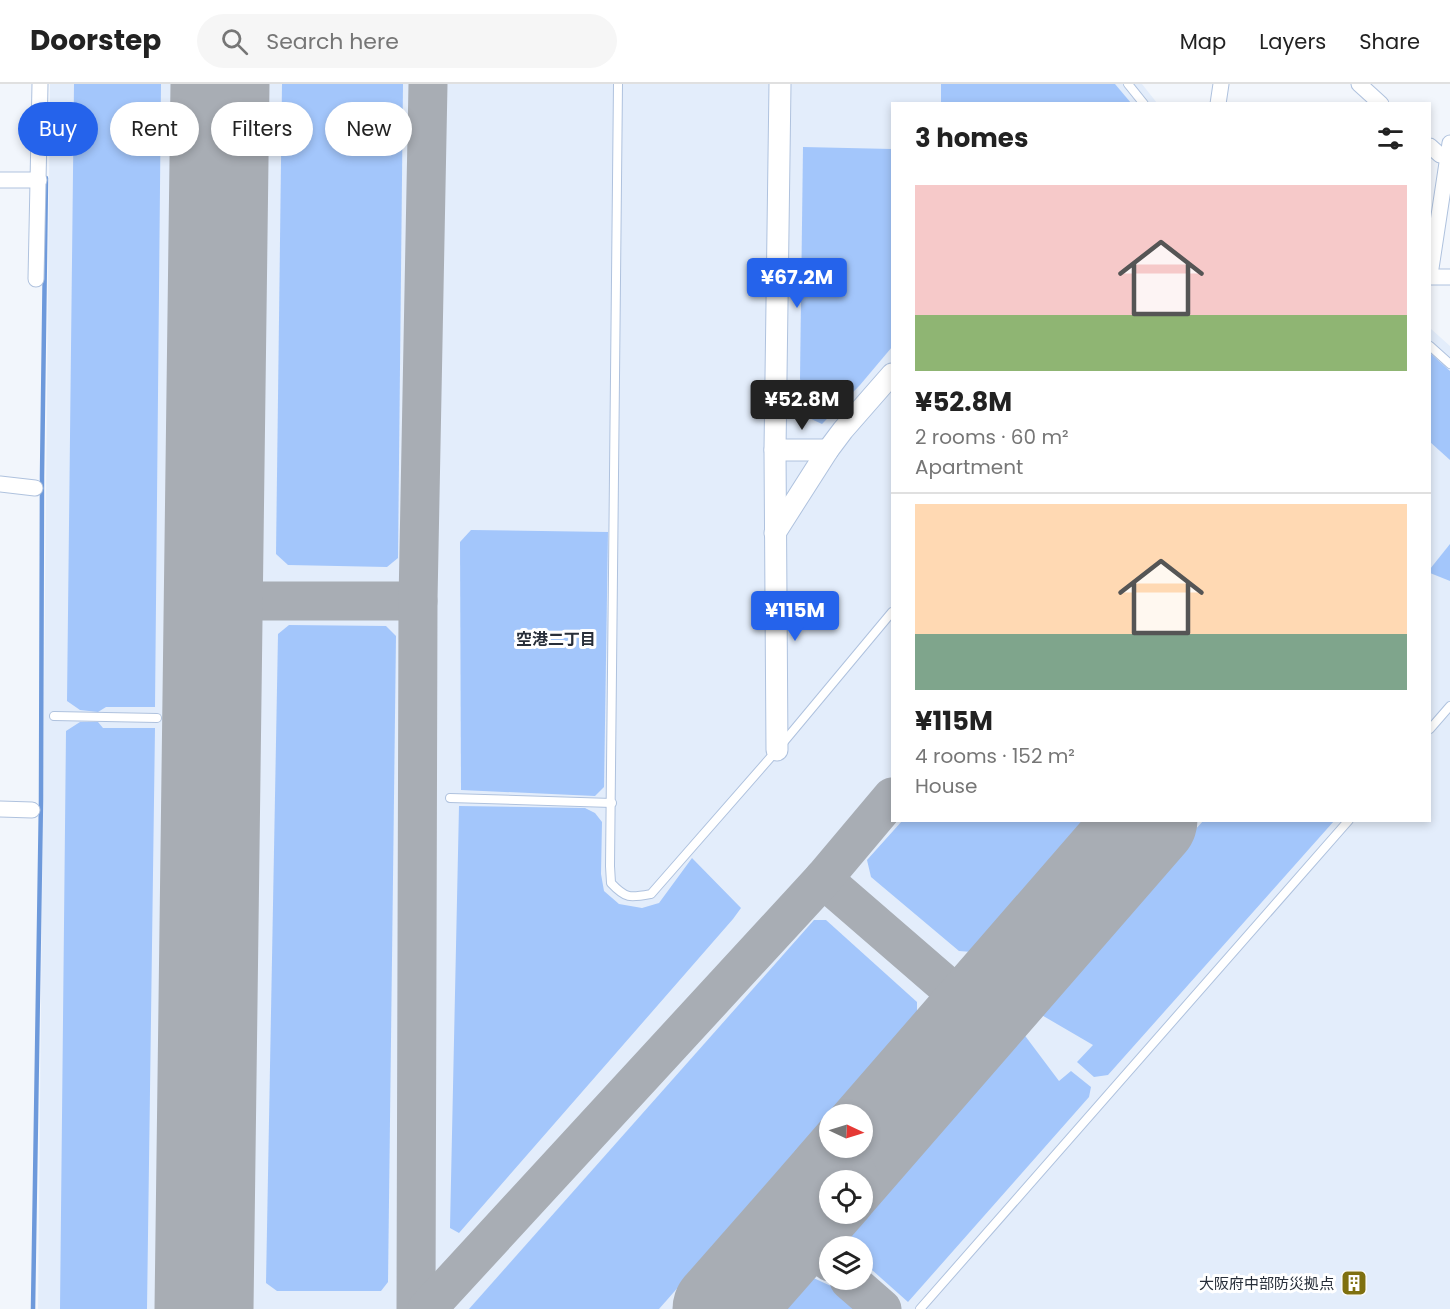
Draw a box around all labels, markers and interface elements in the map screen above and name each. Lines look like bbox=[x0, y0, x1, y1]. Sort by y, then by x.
search box bbox=[197, 14, 617, 68]
text: Doorstep bbox=[30, 21, 161, 60]
icon: search bbox=[218, 25, 251, 58]
text: Search here bbox=[266, 26, 399, 57]
text: Map bbox=[1180, 27, 1226, 56]
text: Layers bbox=[1259, 27, 1326, 56]
text: Share bbox=[1359, 27, 1420, 56]
chip: Buy bbox=[18, 102, 98, 156]
chip: Rent bbox=[110, 102, 199, 156]
chip: Filters bbox=[211, 102, 313, 156]
chip: New bbox=[325, 102, 412, 156]
text: 3 homes bbox=[915, 120, 1028, 156]
icon: filters bbox=[1374, 122, 1407, 155]
icon: home bbox=[1107, 224, 1215, 332]
pin: ¥67.2M bbox=[748, 258, 846, 309]
text: ¥67.2M bbox=[761, 263, 833, 291]
pin: ¥52.8M bbox=[753, 380, 851, 431]
text: ¥52.8M bbox=[915, 384, 1012, 420]
text: ¥52.8M bbox=[765, 385, 839, 413]
text: 2 rooms · 60 m² bbox=[915, 423, 1069, 451]
text: Apartment bbox=[915, 453, 1023, 481]
icon: home bbox=[1107, 543, 1215, 651]
pin: ¥115M bbox=[753, 591, 837, 642]
text: ¥115M bbox=[765, 596, 825, 624]
district label: 空港二丁目 bbox=[516, 628, 596, 651]
text: ¥115M bbox=[915, 703, 993, 739]
text: 4 rooms · 152 m² bbox=[915, 742, 1075, 770]
text: House bbox=[915, 772, 977, 800]
north arrow bbox=[819, 1104, 873, 1158]
map controls bbox=[819, 1104, 873, 1290]
button: locate bbox=[819, 1170, 873, 1224]
button: layers bbox=[819, 1236, 873, 1290]
building icon: 大阪府中部防災拠点 bbox=[1339, 1268, 1369, 1298]
place label: 大阪府中部防災拠点 bbox=[1199, 1273, 1334, 1294]

